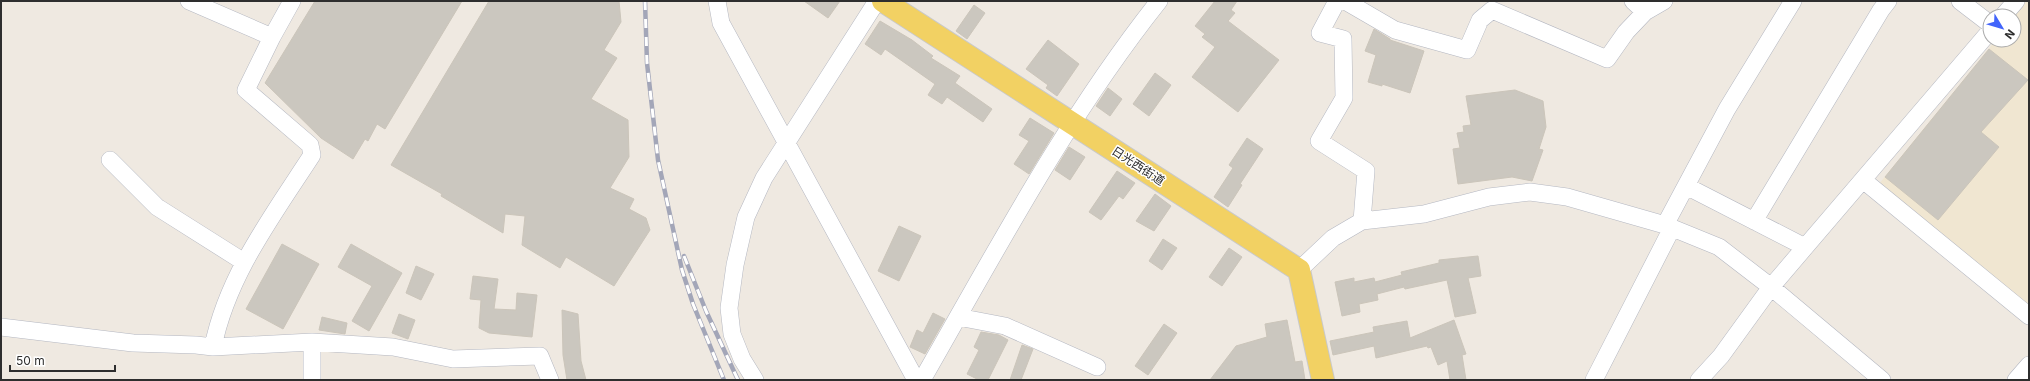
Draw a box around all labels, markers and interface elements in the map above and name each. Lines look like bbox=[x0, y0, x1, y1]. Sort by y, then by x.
north arrow bbox=[1982, 8, 2022, 48]
text: N bbox=[2002, 27, 2018, 42]
street label: 日光西街道 bbox=[1109, 143, 1168, 188]
scale bar bbox=[10, 347, 115, 373]
text: 50 m bbox=[16, 353, 45, 368]

